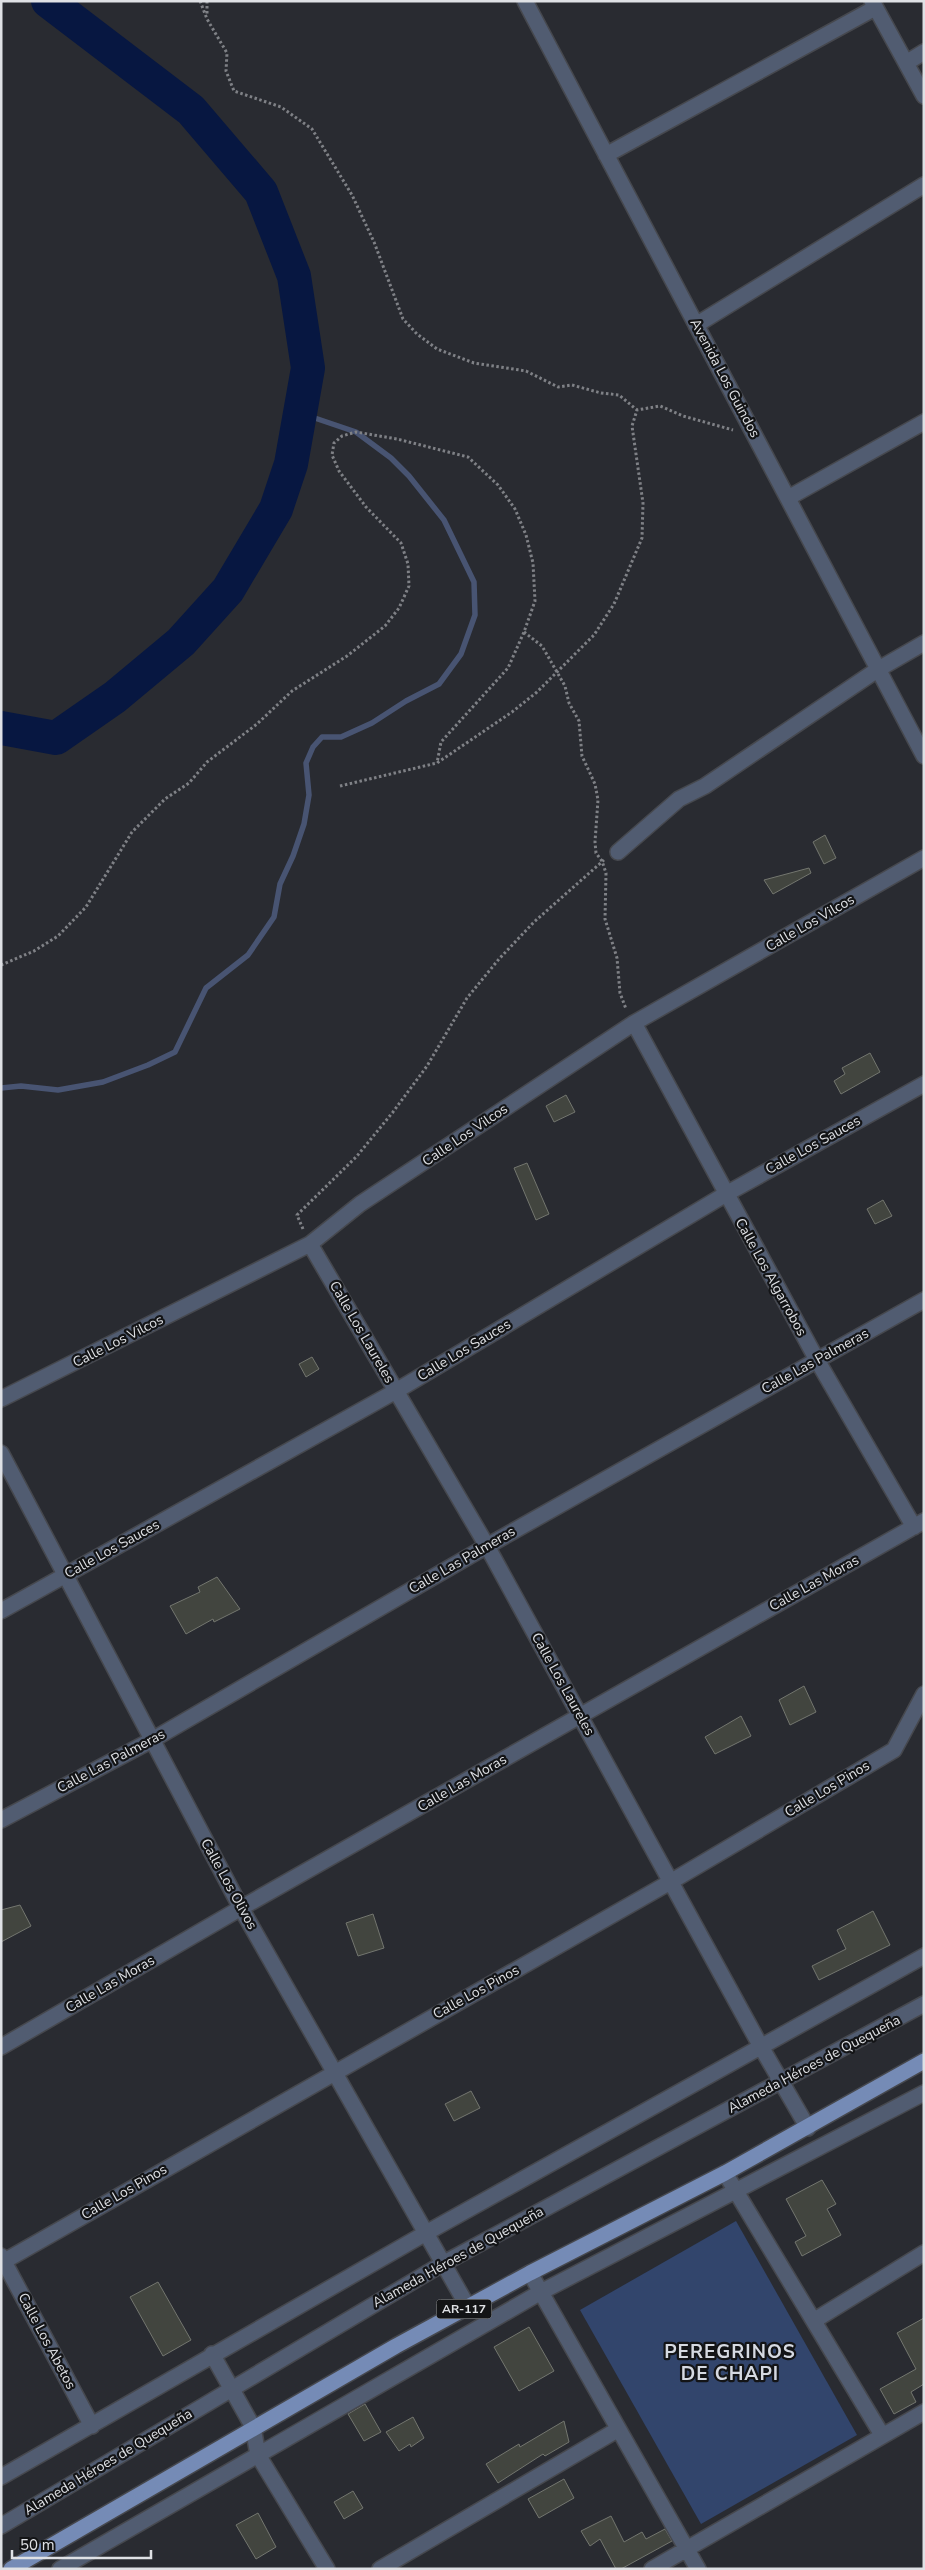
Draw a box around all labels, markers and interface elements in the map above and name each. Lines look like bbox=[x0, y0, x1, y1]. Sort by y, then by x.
street label: Avenida Los Guindos bbox=[686, 315, 765, 441]
street label: Calle Los Vilcos bbox=[762, 890, 858, 956]
street label: Calle Los Vilcos bbox=[419, 1099, 512, 1171]
street label: Calle Los Sauces bbox=[762, 1111, 864, 1179]
street label: Calle Los Algarrobos bbox=[731, 1215, 811, 1339]
street label: Calle Los Laureles bbox=[325, 1277, 399, 1387]
street label: Calle Los Vilcos bbox=[69, 1310, 167, 1372]
street label: Calle Los Sauces bbox=[414, 1314, 515, 1385]
street label: Calle Las Palmeras bbox=[758, 1324, 872, 1398]
street label: Calle Los Sauces bbox=[61, 1515, 163, 1583]
street label: Calle Las Palmeras bbox=[405, 1522, 519, 1598]
street label: Calle Las Moras bbox=[766, 1550, 863, 1616]
street label: Calle Los Laureles bbox=[527, 1629, 599, 1739]
street label: Calle Las Palmeras bbox=[54, 1724, 169, 1798]
street label: Calle Las Moras bbox=[414, 1750, 510, 1816]
street label: Calle Los Pinos bbox=[781, 1756, 873, 1822]
street label: Calle Los Olivos bbox=[196, 1835, 262, 1933]
street label: Calle Las Moras bbox=[62, 1951, 158, 2017]
street label: Calle Los Pinos bbox=[429, 1960, 523, 2024]
street label: Alameda Héroes de Quequeña bbox=[724, 2010, 904, 2118]
street label: Calle Los Pinos bbox=[78, 2160, 171, 2224]
street label: Alameda Héroes de Quequeña bbox=[369, 2202, 547, 2312]
street label: Calle Los Abetos bbox=[14, 2289, 81, 2393]
road number: AR-117 bbox=[436, 2300, 492, 2318]
district label: PEREGRINOS DE CHAPI bbox=[664, 2339, 796, 2387]
street label: Alameda Héroes de Quequeña bbox=[20, 2404, 196, 2520]
scale bar bbox=[12, 2528, 151, 2560]
text: 50 m bbox=[20, 2535, 55, 2555]

